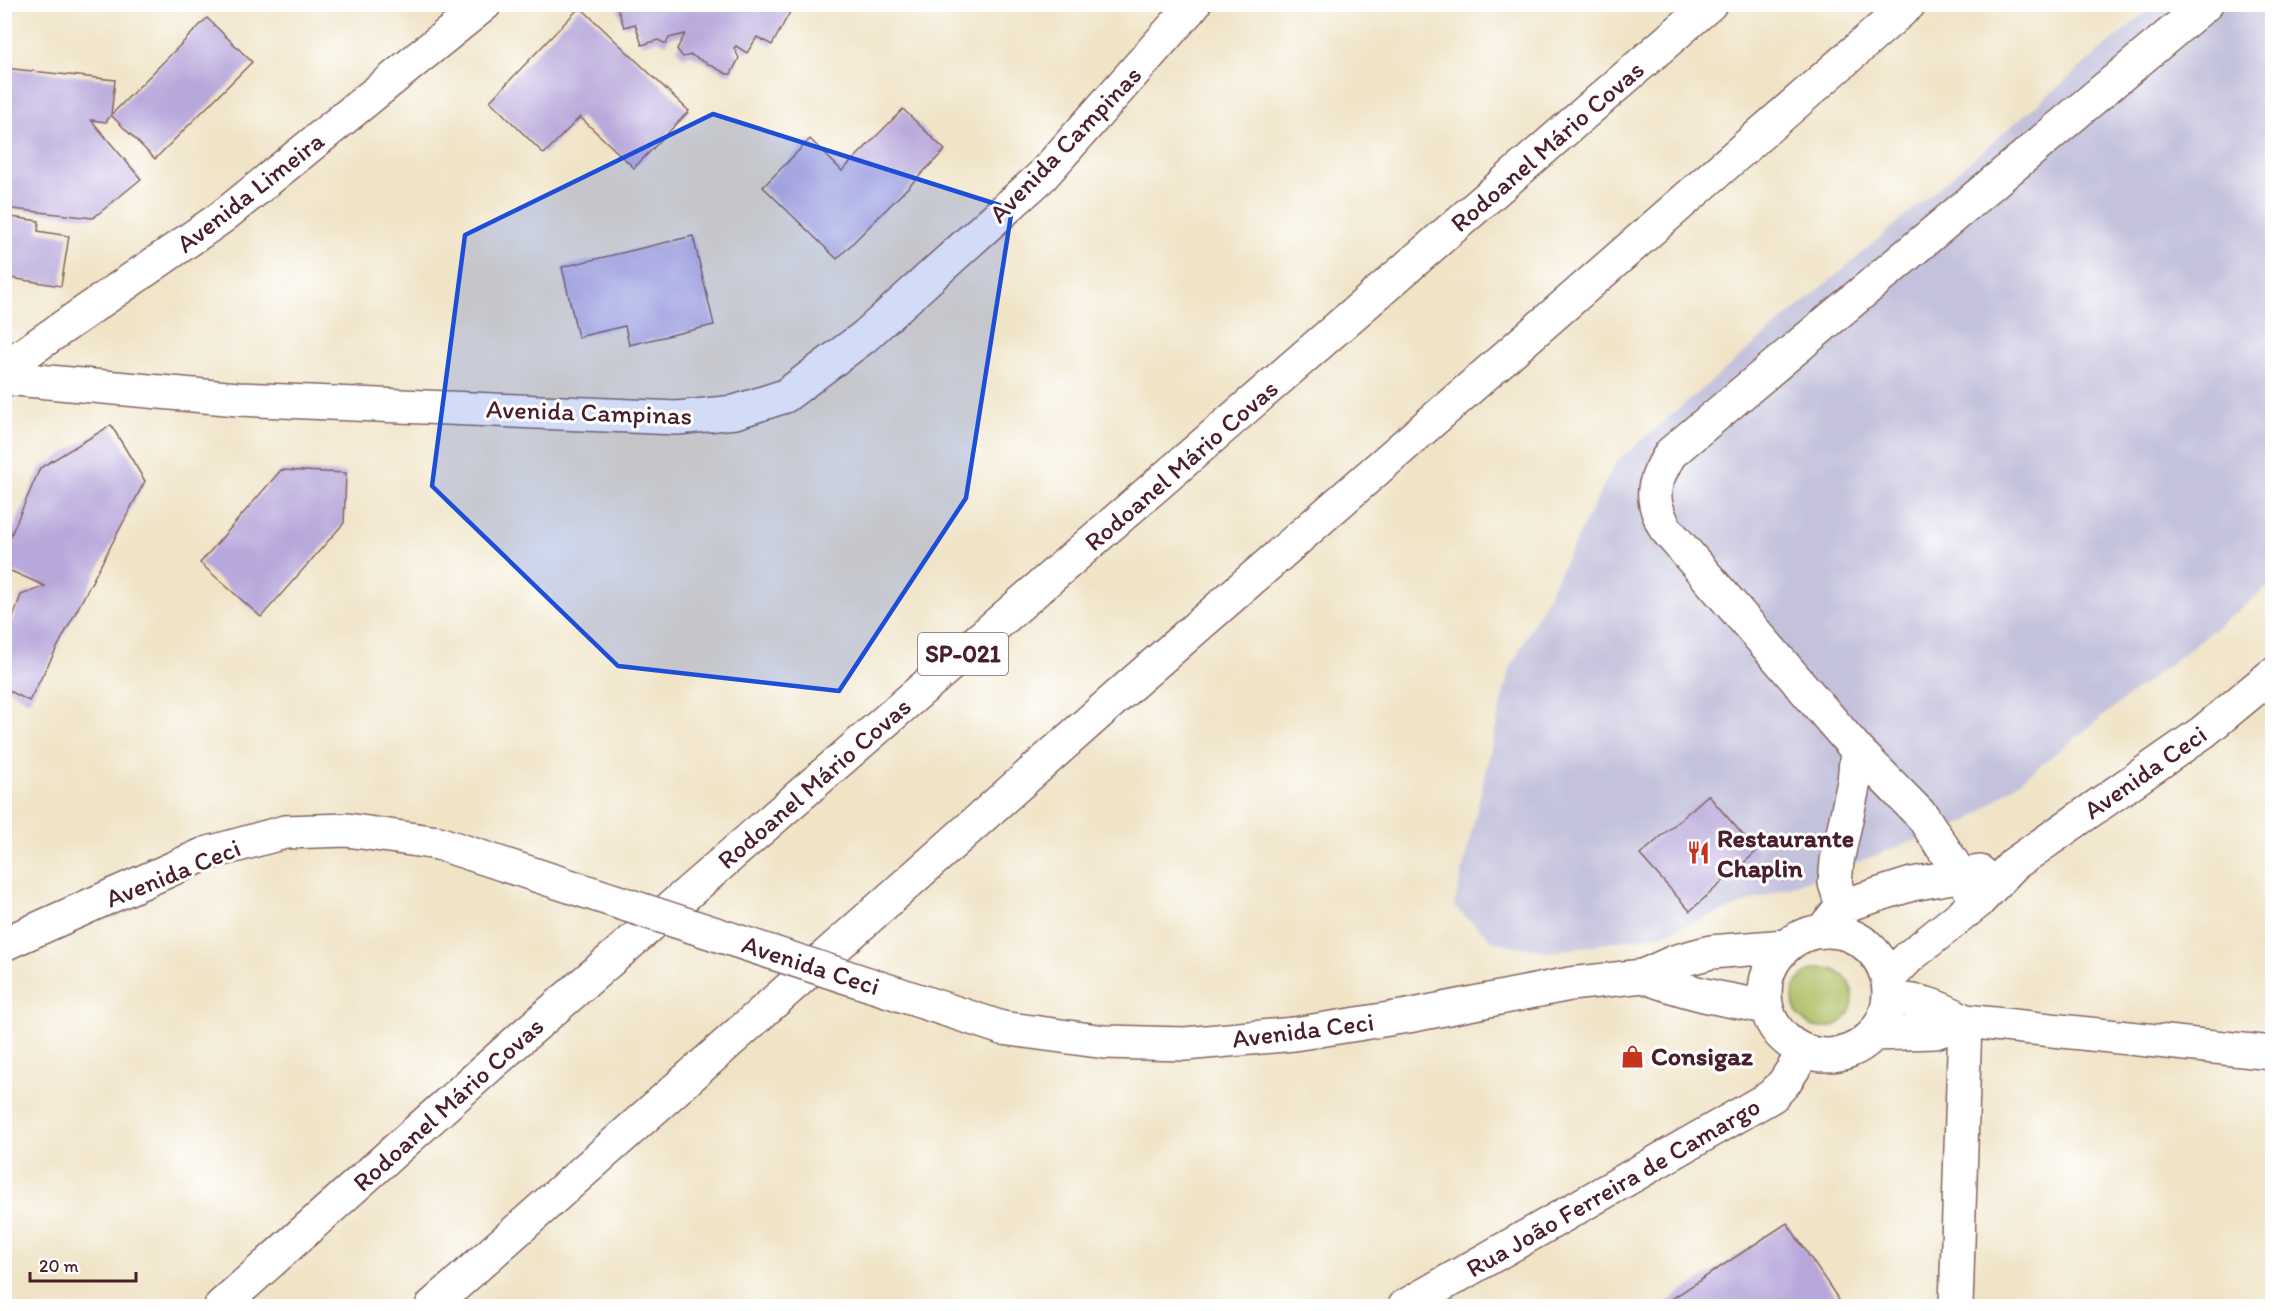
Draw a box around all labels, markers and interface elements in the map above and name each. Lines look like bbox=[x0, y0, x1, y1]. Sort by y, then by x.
street label: Rodoanel Mário Covas bbox=[1444, 53, 1650, 239]
street label: Avenida Campinas bbox=[982, 59, 1148, 229]
street label: Avenida Limeira bbox=[170, 124, 331, 260]
street label: Rodoanel Mário Covas bbox=[1078, 372, 1284, 558]
street label: Avenida Campinas bbox=[485, 392, 693, 432]
road number: SP-021 bbox=[918, 633, 1008, 675]
street label: Rodoanel Mário Covas bbox=[711, 690, 917, 876]
street label: Avenida Ceci bbox=[2077, 718, 2213, 826]
place label: Restaurante Chaplin bbox=[1717, 822, 1854, 884]
street label: Avenida Ceci bbox=[101, 831, 245, 915]
restaurant icon: Restaurante Chaplin bbox=[1686, 840, 1712, 866]
street label: Avenida Ceci bbox=[738, 928, 884, 1002]
street label: Avenida Ceci bbox=[1230, 1005, 1376, 1055]
street label: Rodoanel Mário Covas bbox=[346, 1010, 550, 1198]
place label: Consigaz bbox=[1651, 1040, 1754, 1072]
shop icon: Consigaz bbox=[1620, 1043, 1646, 1069]
street label: Rua João Ferreira de Camargo bbox=[1460, 1090, 1766, 1284]
scale bar bbox=[30, 1245, 136, 1283]
text: 20 m bbox=[39, 1255, 79, 1277]

